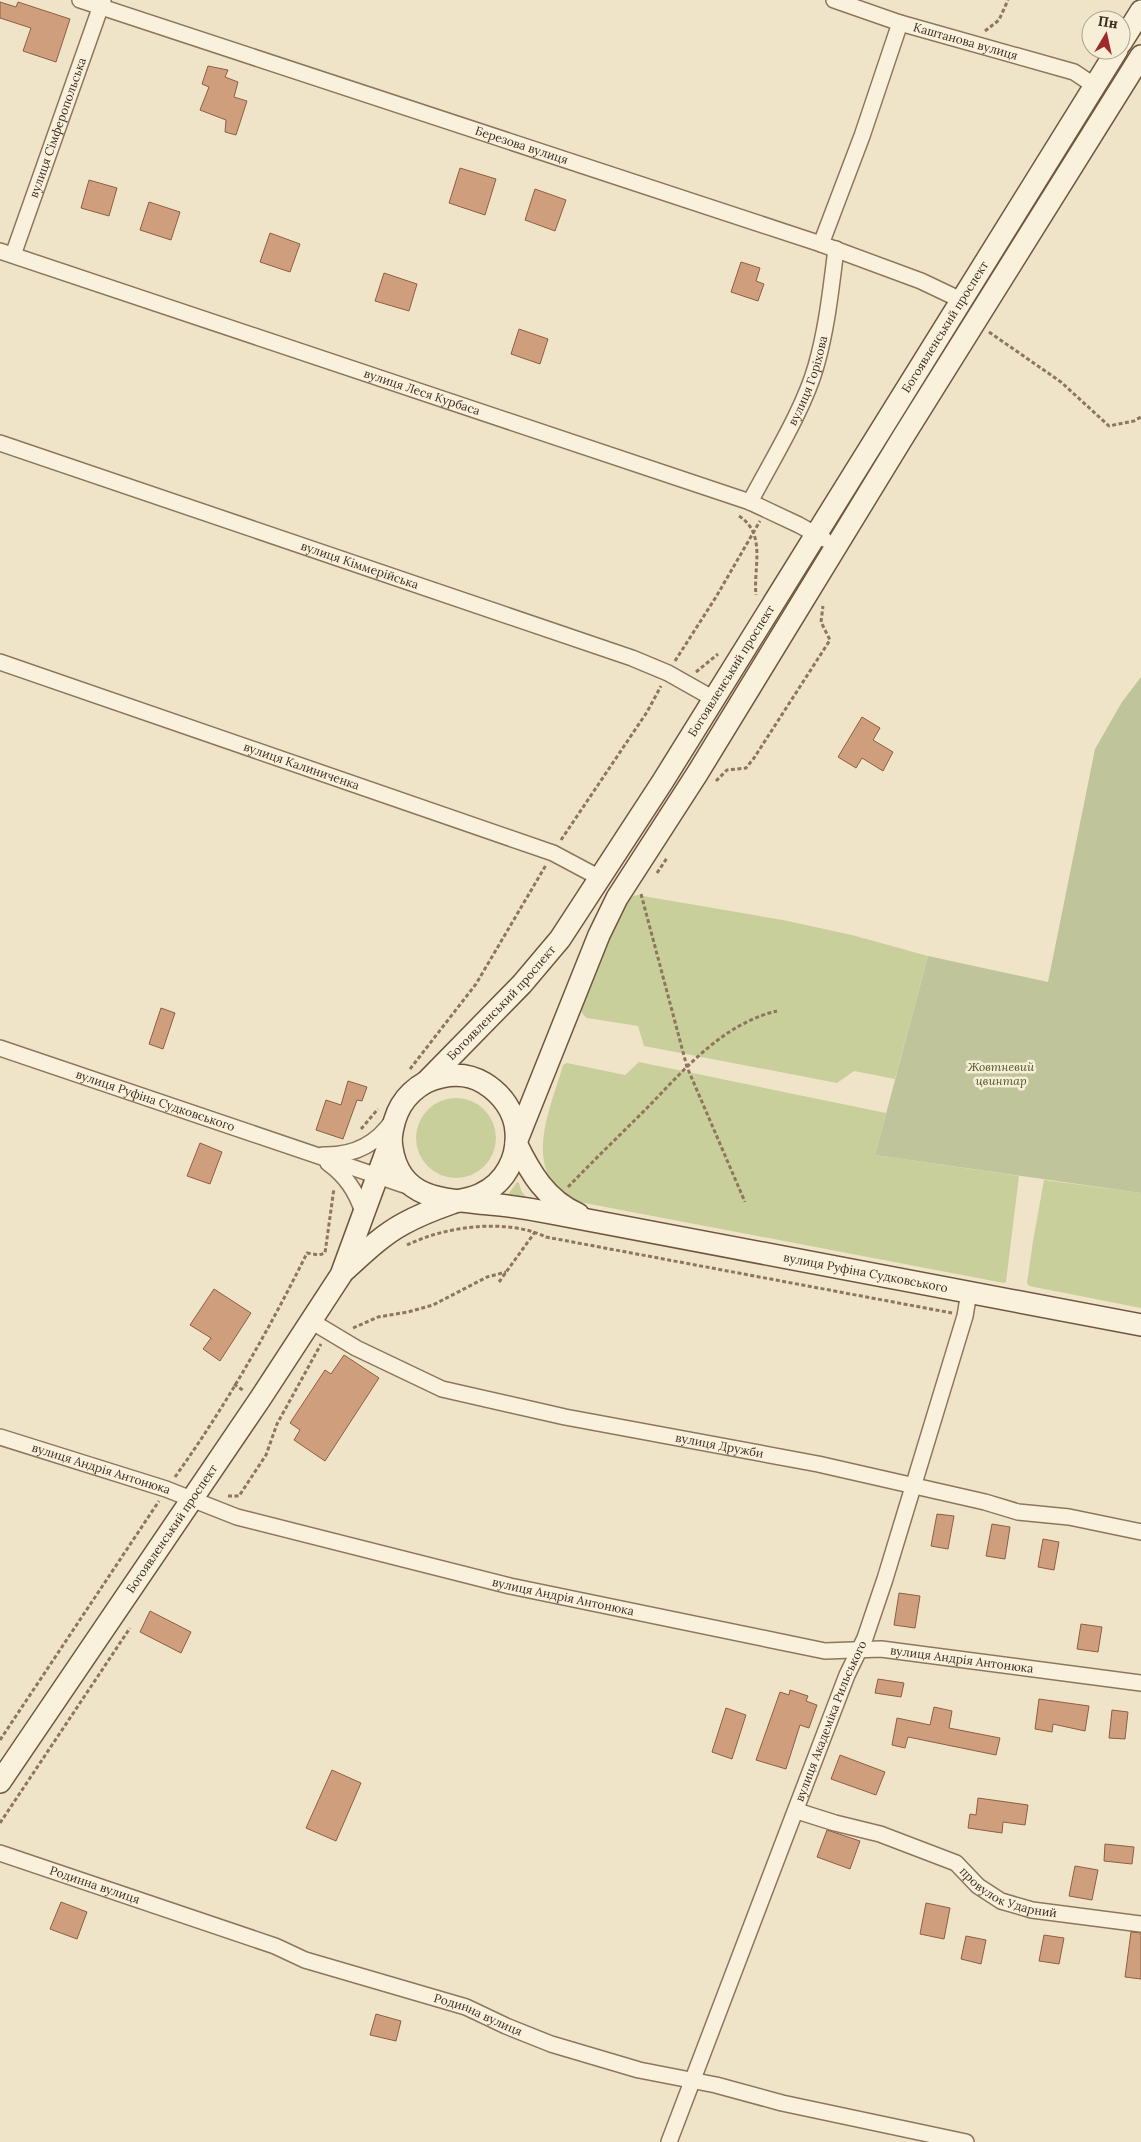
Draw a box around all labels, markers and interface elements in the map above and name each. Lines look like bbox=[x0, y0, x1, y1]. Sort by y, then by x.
north arrow bbox=[1081, 10, 1131, 60]
text: Пн bbox=[1097, 12, 1119, 33]
street label: Каштанова вулиця bbox=[912, 19, 1020, 63]
street label: вулиця Сімферопольська bbox=[26, 55, 89, 200]
street label: Березова вулиця bbox=[473, 123, 570, 167]
street label: Богоявленський проспект bbox=[898, 258, 991, 395]
street label: вулиця Горіхова bbox=[785, 335, 830, 428]
street label: вулиця Леся Курбаса bbox=[362, 365, 482, 418]
street label: вулиця Кіммерійська bbox=[299, 538, 421, 592]
street label: Богоявленський проспект bbox=[684, 602, 777, 739]
street label: вулиця Калиниченка bbox=[242, 739, 362, 793]
street label: Богоявленський проспект bbox=[443, 942, 558, 1063]
park label: Жовтневий цвинтар bbox=[967, 1059, 1035, 1088]
street label: вулиця Руфіна Судковського bbox=[74, 1066, 237, 1134]
street label: вулиця Руфіна Судковського bbox=[782, 1249, 949, 1295]
street label: вулиця Дружби bbox=[674, 1430, 765, 1461]
street label: вулиця Андрія Антонюка bbox=[30, 1439, 173, 1497]
street label: Богоявленський проспект bbox=[123, 1461, 220, 1596]
street label: вулиця Андрія Антонюка bbox=[491, 1574, 635, 1618]
street label: вулиця Академіка Рильського bbox=[791, 1638, 870, 1804]
street label: вулиця Андрія Антонюка bbox=[889, 1642, 1034, 1676]
street label: Родинна вулиця bbox=[48, 1862, 142, 1907]
street label: провулок Ударний bbox=[957, 1863, 1058, 1920]
street label: Родинна вулиця bbox=[432, 1990, 525, 2039]

